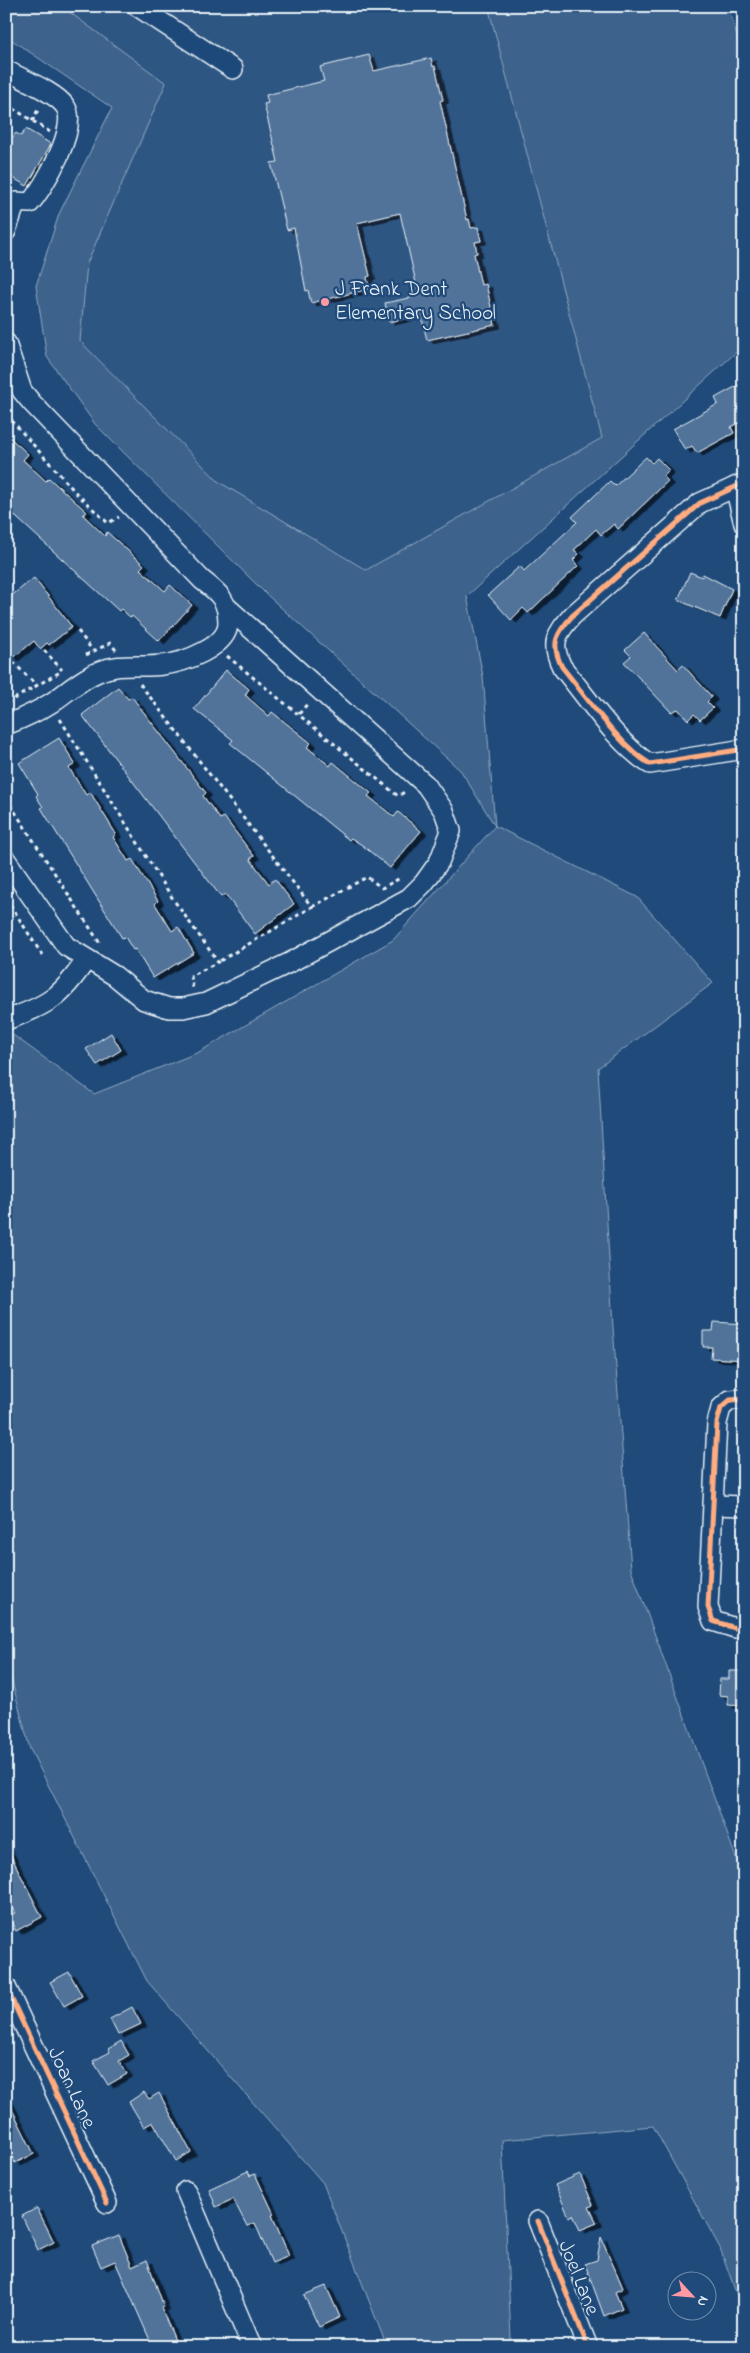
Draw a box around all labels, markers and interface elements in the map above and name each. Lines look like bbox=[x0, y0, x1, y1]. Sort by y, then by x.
place label: J Frank Dent Elementary School bbox=[335, 275, 496, 331]
marker: J Frank Dent Elementary School bbox=[319, 296, 331, 308]
street label: Joan Lane bbox=[39, 2042, 103, 2134]
street label: Joel Lane bbox=[549, 2236, 607, 2320]
north arrow bbox=[668, 2270, 718, 2320]
text: N bbox=[691, 2292, 714, 2310]

